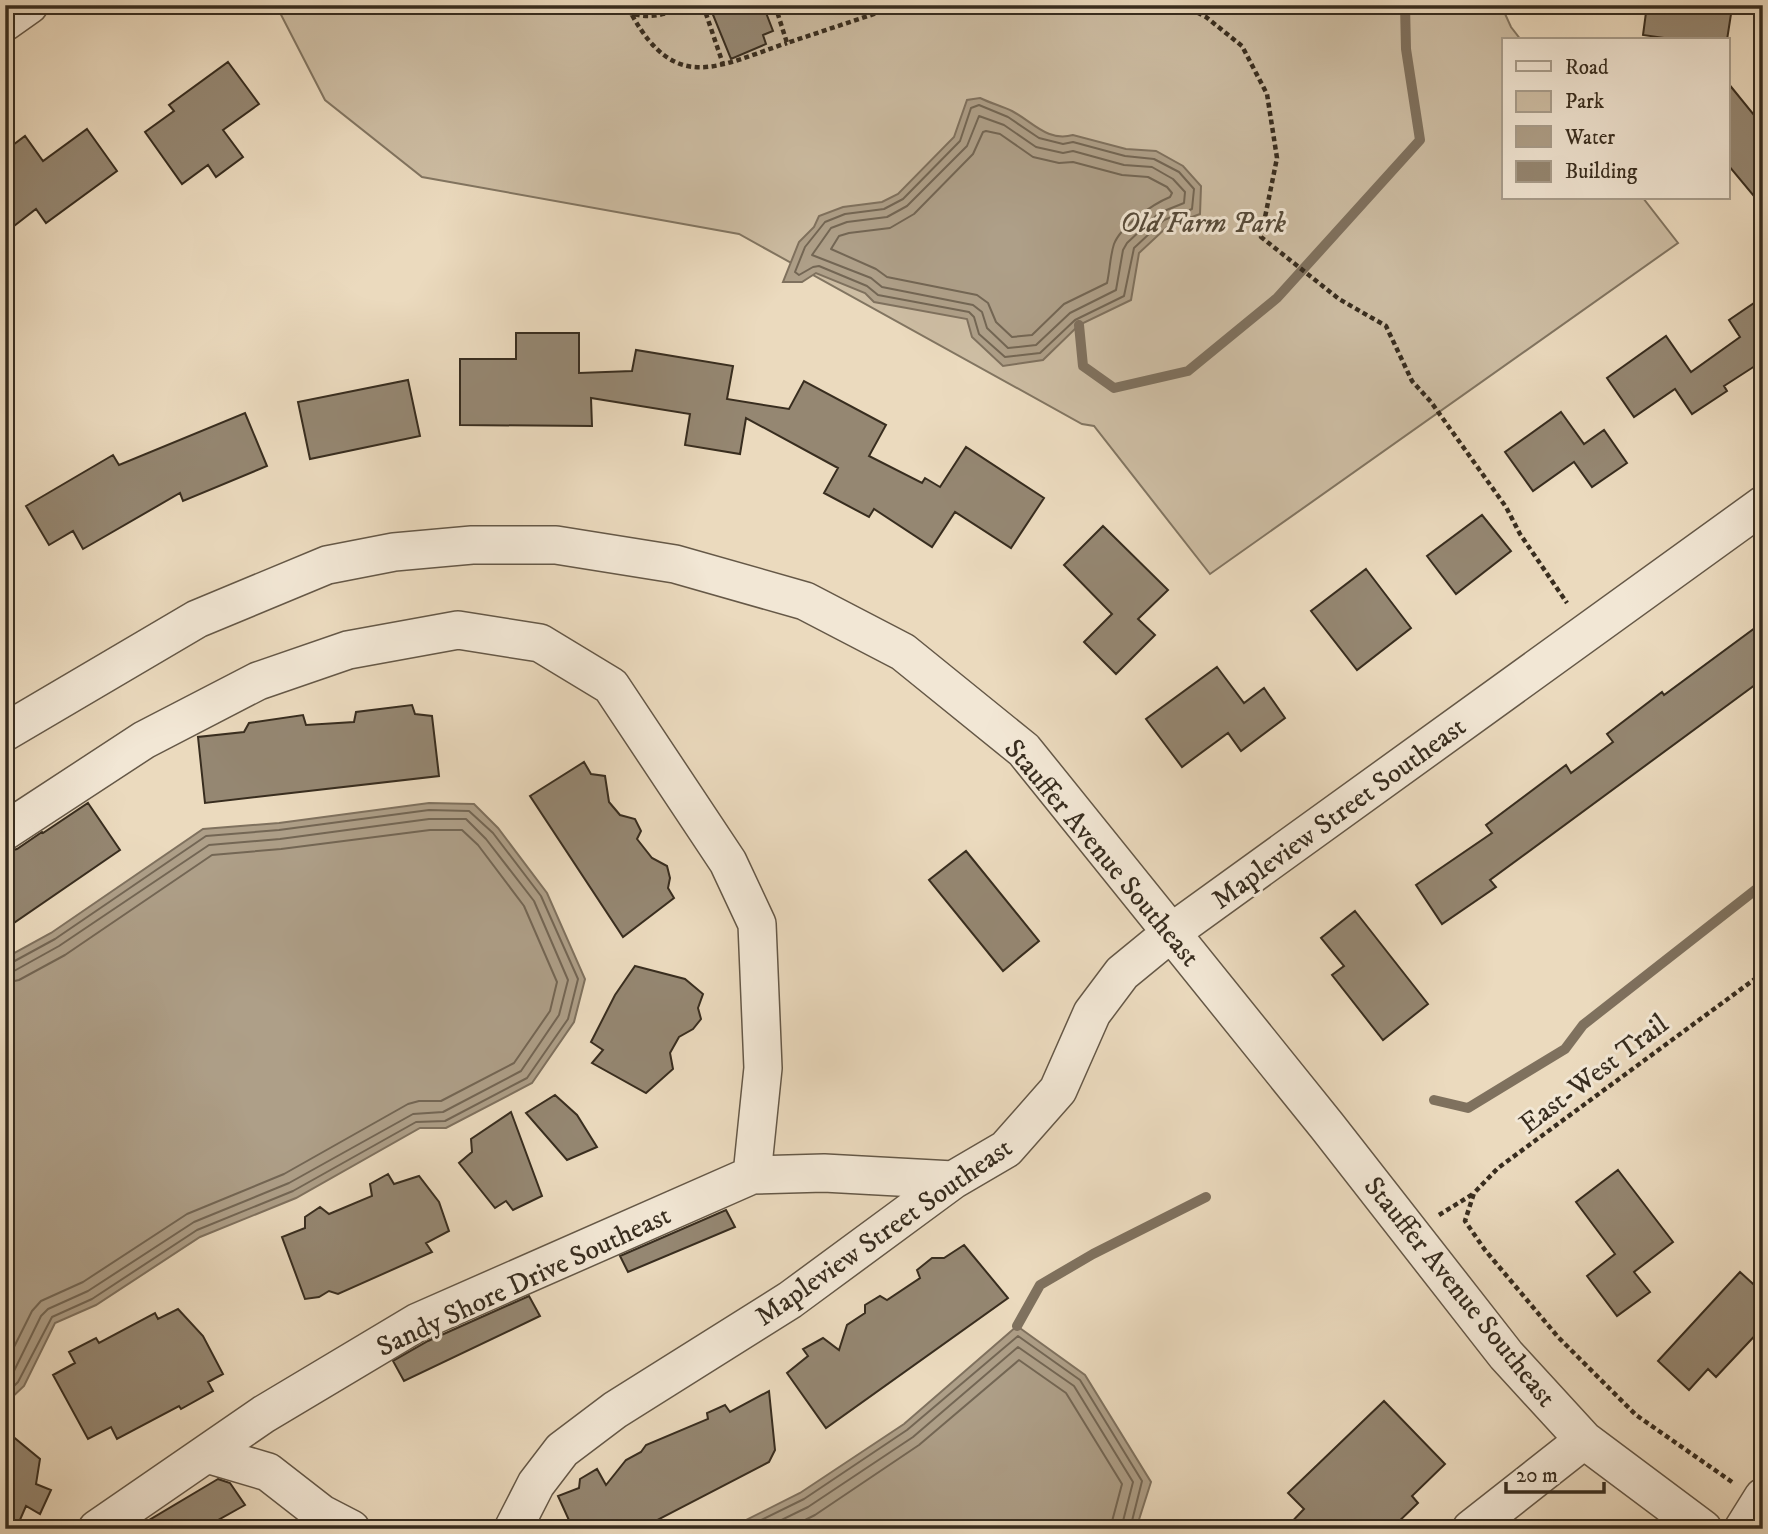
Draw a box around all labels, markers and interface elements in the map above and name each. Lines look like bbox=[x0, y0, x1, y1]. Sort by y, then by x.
legend bbox=[1502, 38, 1730, 200]
text: Road bbox=[1565, 55, 1609, 81]
text: Park bbox=[1565, 89, 1605, 115]
text: Water bbox=[1564, 125, 1615, 151]
text: Building bbox=[1565, 159, 1638, 185]
park label: Old Farm Park bbox=[1120, 206, 1286, 241]
street label: Mapleview Street Southeast bbox=[1205, 709, 1473, 917]
street label: Stauffer Avenue Southeast bbox=[996, 732, 1207, 974]
street label: East-West Trail bbox=[1512, 1006, 1676, 1142]
street label: Mapleview Street Southeast bbox=[749, 1130, 1019, 1334]
street label: Stauffer Avenue Southeast bbox=[1356, 1170, 1564, 1414]
street label: Sandy Shore Drive Southeast bbox=[371, 1198, 676, 1365]
scale bar bbox=[1506, 1450, 1604, 1494]
text: 20 m bbox=[1516, 1463, 1558, 1489]

